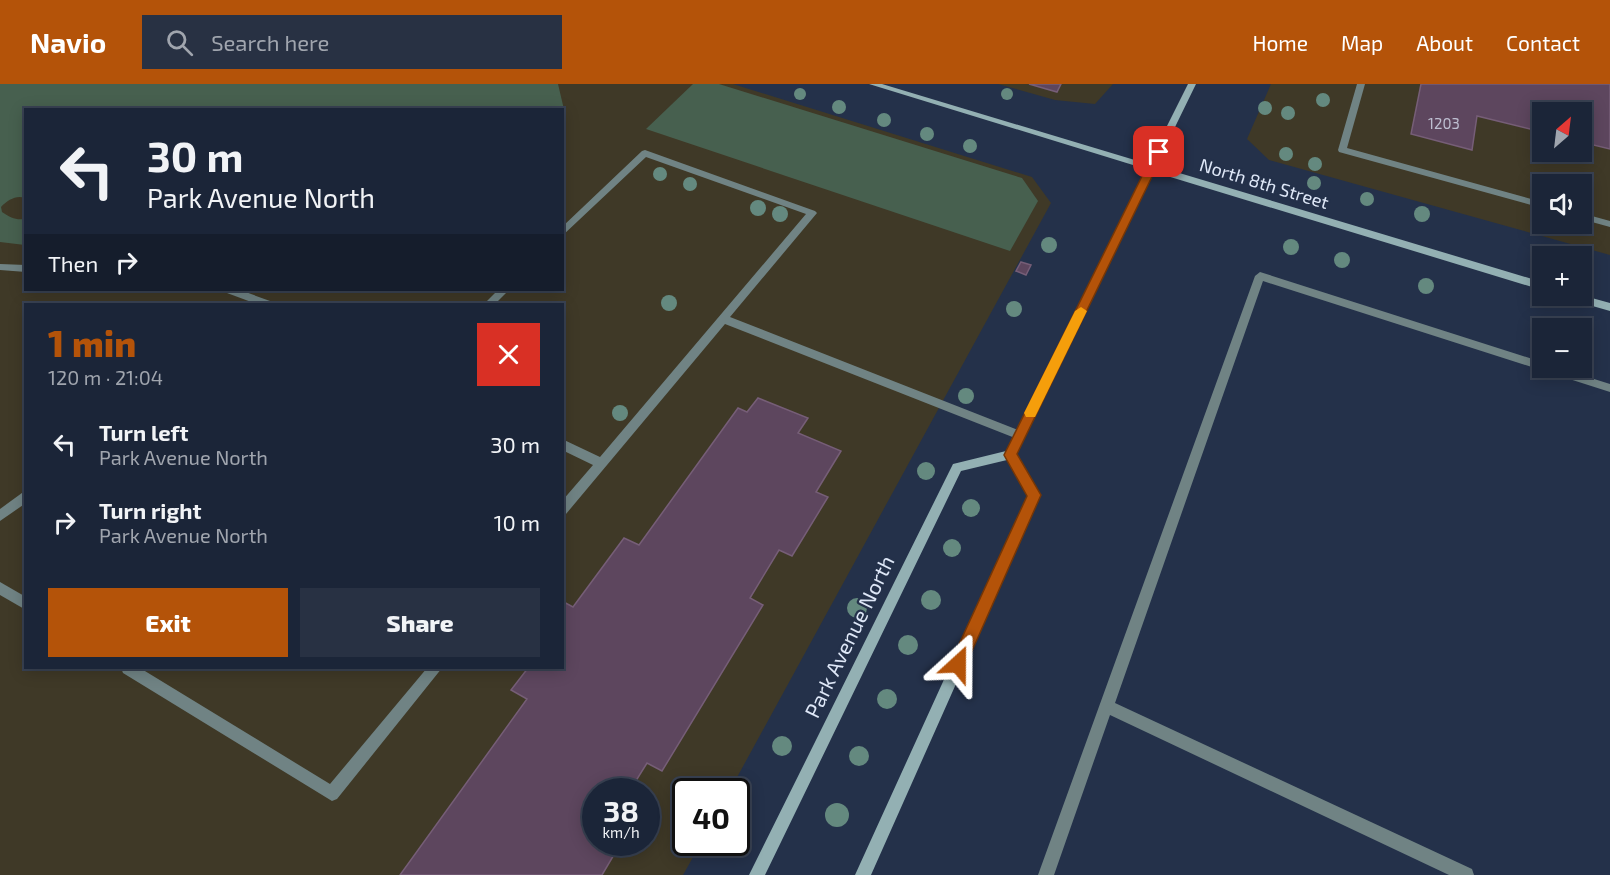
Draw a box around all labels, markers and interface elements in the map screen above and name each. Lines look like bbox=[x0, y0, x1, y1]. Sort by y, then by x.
search box bbox=[142, 15, 562, 69]
text: Navio bbox=[30, 25, 106, 59]
icon: search bbox=[163, 26, 196, 59]
text: Search here bbox=[211, 29, 329, 55]
text: Home bbox=[1252, 30, 1308, 55]
text: Map bbox=[1341, 30, 1383, 55]
text: About bbox=[1416, 30, 1473, 55]
text: Contact bbox=[1506, 30, 1580, 55]
north arrow bbox=[1532, 102, 1592, 162]
map controls bbox=[1532, 102, 1592, 378]
house number: 1203 bbox=[1428, 114, 1460, 132]
pin bbox=[1133, 126, 1184, 177]
text: 30 m bbox=[147, 130, 243, 180]
icon: left bbox=[48, 132, 126, 210]
icon: arrive bbox=[1142, 135, 1175, 168]
street label: North 8th Street bbox=[1197, 153, 1332, 213]
button: sound bbox=[1532, 174, 1592, 234]
text: Park Avenue North bbox=[147, 181, 375, 213]
icon: right bbox=[110, 246, 143, 279]
button: + bbox=[1532, 246, 1592, 306]
text: Then bbox=[48, 250, 98, 276]
button: − bbox=[1532, 318, 1592, 378]
text: 1 min bbox=[48, 321, 136, 364]
button: close bbox=[477, 323, 540, 386]
text: 120 m · 21:04 bbox=[48, 365, 163, 389]
text: Turn left bbox=[99, 419, 188, 445]
icon: left bbox=[48, 428, 81, 461]
text: 30 m bbox=[490, 431, 540, 457]
text: Park Avenue North bbox=[99, 445, 268, 469]
text: Turn right bbox=[99, 497, 201, 523]
icon: right bbox=[48, 506, 81, 539]
text: 10 m bbox=[494, 509, 540, 535]
text: Park Avenue North bbox=[99, 523, 268, 547]
street label: Park Avenue North bbox=[799, 551, 899, 722]
button: Exit bbox=[48, 588, 288, 657]
button: Share bbox=[300, 588, 540, 657]
position arrow bbox=[926, 632, 990, 696]
speed limit sign: 40 bbox=[672, 778, 750, 856]
text: 38 bbox=[603, 792, 639, 828]
text: km/h bbox=[602, 823, 640, 841]

